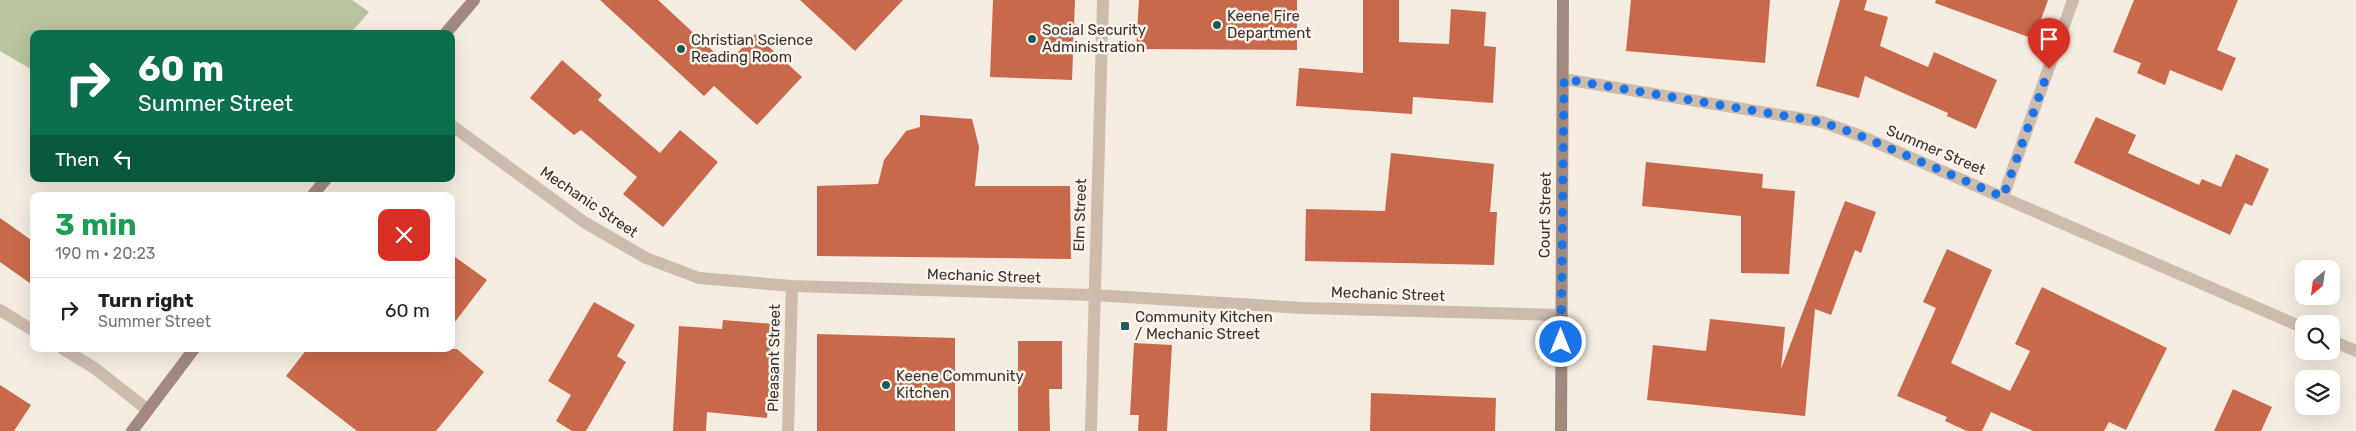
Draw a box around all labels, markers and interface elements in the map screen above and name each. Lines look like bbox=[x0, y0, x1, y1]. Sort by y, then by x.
place label: Keene Fire Department bbox=[1227, 7, 1311, 42]
pin bbox=[2028, 18, 2070, 69]
marker: Keene Fire Department bbox=[1211, 19, 1223, 31]
place label: Social Security Administration bbox=[1042, 21, 1146, 56]
icon: arrive bbox=[2035, 25, 2063, 53]
place label: Christian Science Reading Room bbox=[691, 31, 813, 66]
marker: Social Security Administration bbox=[1026, 33, 1038, 45]
marker: Christian Science Reading Room bbox=[675, 43, 687, 55]
text: 60 m bbox=[138, 48, 224, 90]
icon: right bbox=[55, 50, 120, 115]
text: Summer Street bbox=[138, 90, 293, 117]
street label: Summer Street bbox=[1884, 121, 1988, 179]
icon: left bbox=[109, 145, 137, 173]
text: Then bbox=[55, 148, 99, 171]
street label: Mechanic Street bbox=[537, 163, 641, 241]
street label: Court Street bbox=[1535, 172, 1555, 258]
street label: Elm Street bbox=[1070, 178, 1090, 252]
text: 3 min bbox=[55, 207, 137, 243]
button: close bbox=[378, 209, 430, 261]
text: 190 m · 20:23 bbox=[55, 244, 155, 263]
north arrow bbox=[2295, 260, 2340, 305]
map controls bbox=[2295, 260, 2340, 415]
street label: Mechanic Street bbox=[927, 265, 1041, 287]
street label: Mechanic Street bbox=[1331, 283, 1445, 305]
text: Turn right bbox=[98, 289, 193, 312]
icon: right bbox=[55, 296, 83, 324]
text: 60 m bbox=[385, 299, 430, 322]
street label: Pleasant Street bbox=[764, 304, 784, 412]
place label: Community Kitchen / Mechanic Street bbox=[1135, 308, 1273, 343]
text: Summer Street bbox=[98, 312, 211, 331]
position arrow bbox=[1534, 315, 1586, 367]
button: search bbox=[2295, 315, 2340, 360]
marker: Community Kitchen / Mechanic Street bbox=[1119, 320, 1131, 332]
place label: Keene Community Kitchen bbox=[896, 367, 1024, 402]
button: layers bbox=[2295, 370, 2340, 415]
marker: Keene Community Kitchen bbox=[880, 379, 892, 391]

